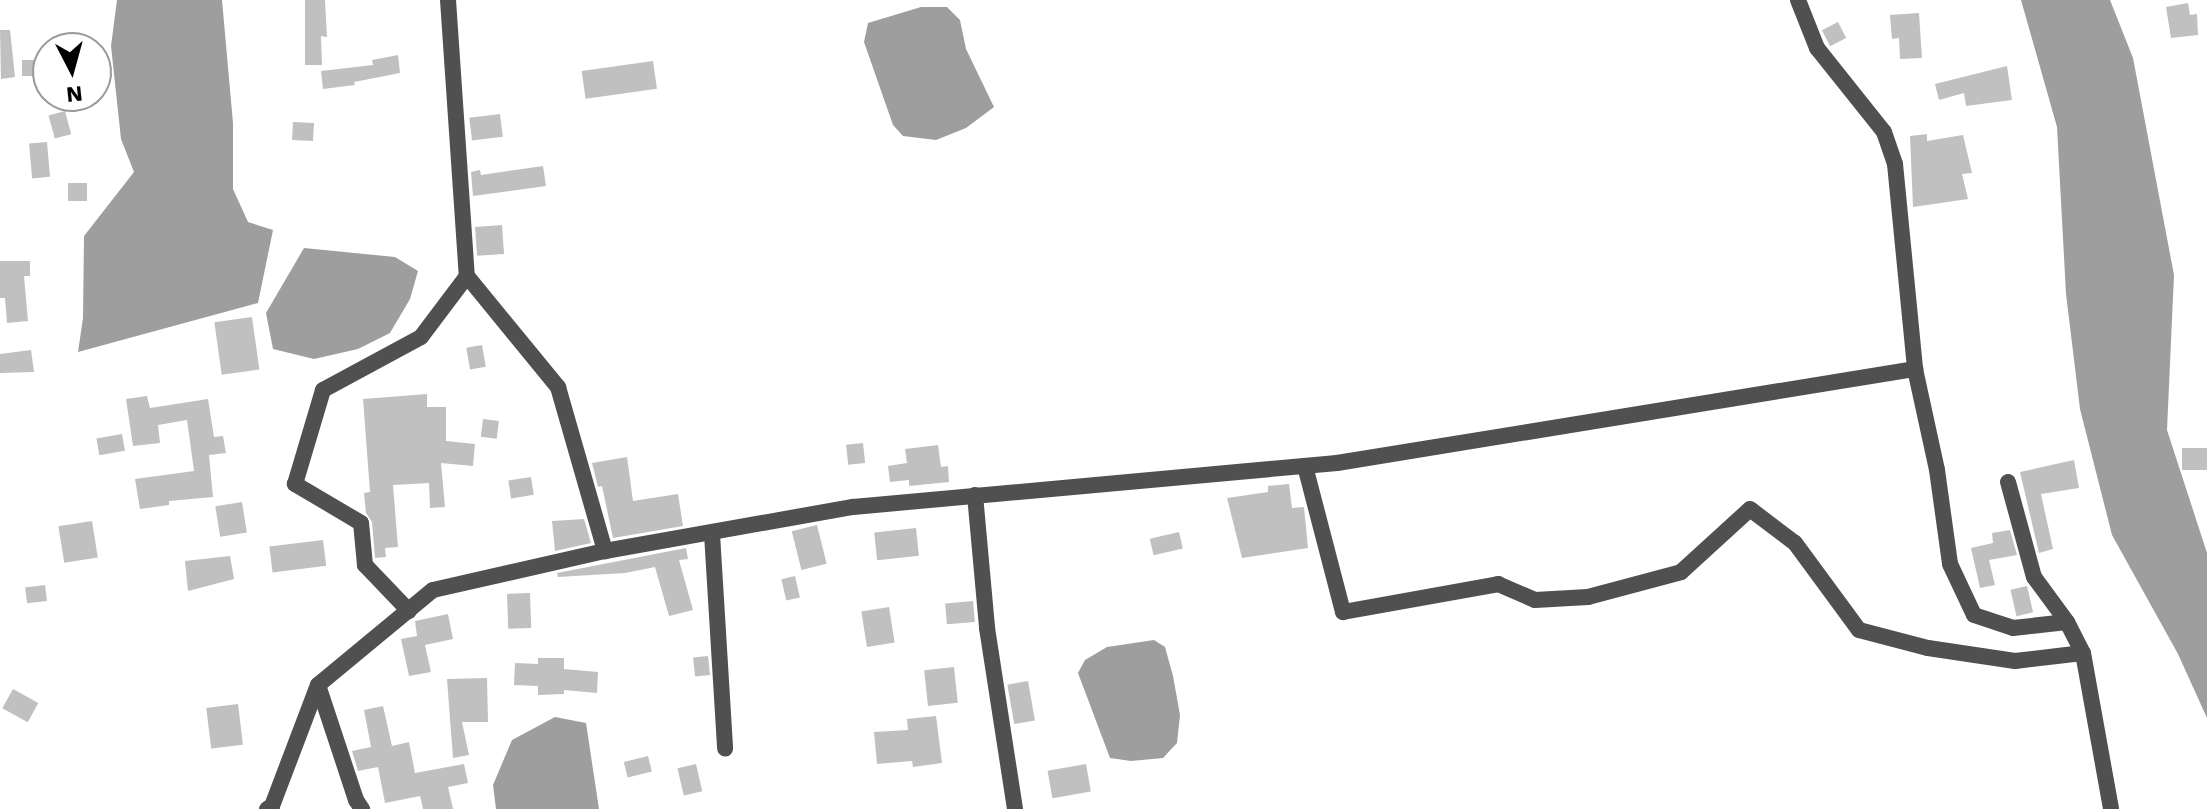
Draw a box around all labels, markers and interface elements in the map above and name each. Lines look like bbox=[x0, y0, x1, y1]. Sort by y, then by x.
north arrow bbox=[32, 32, 112, 112]
text: N bbox=[65, 81, 84, 108]

